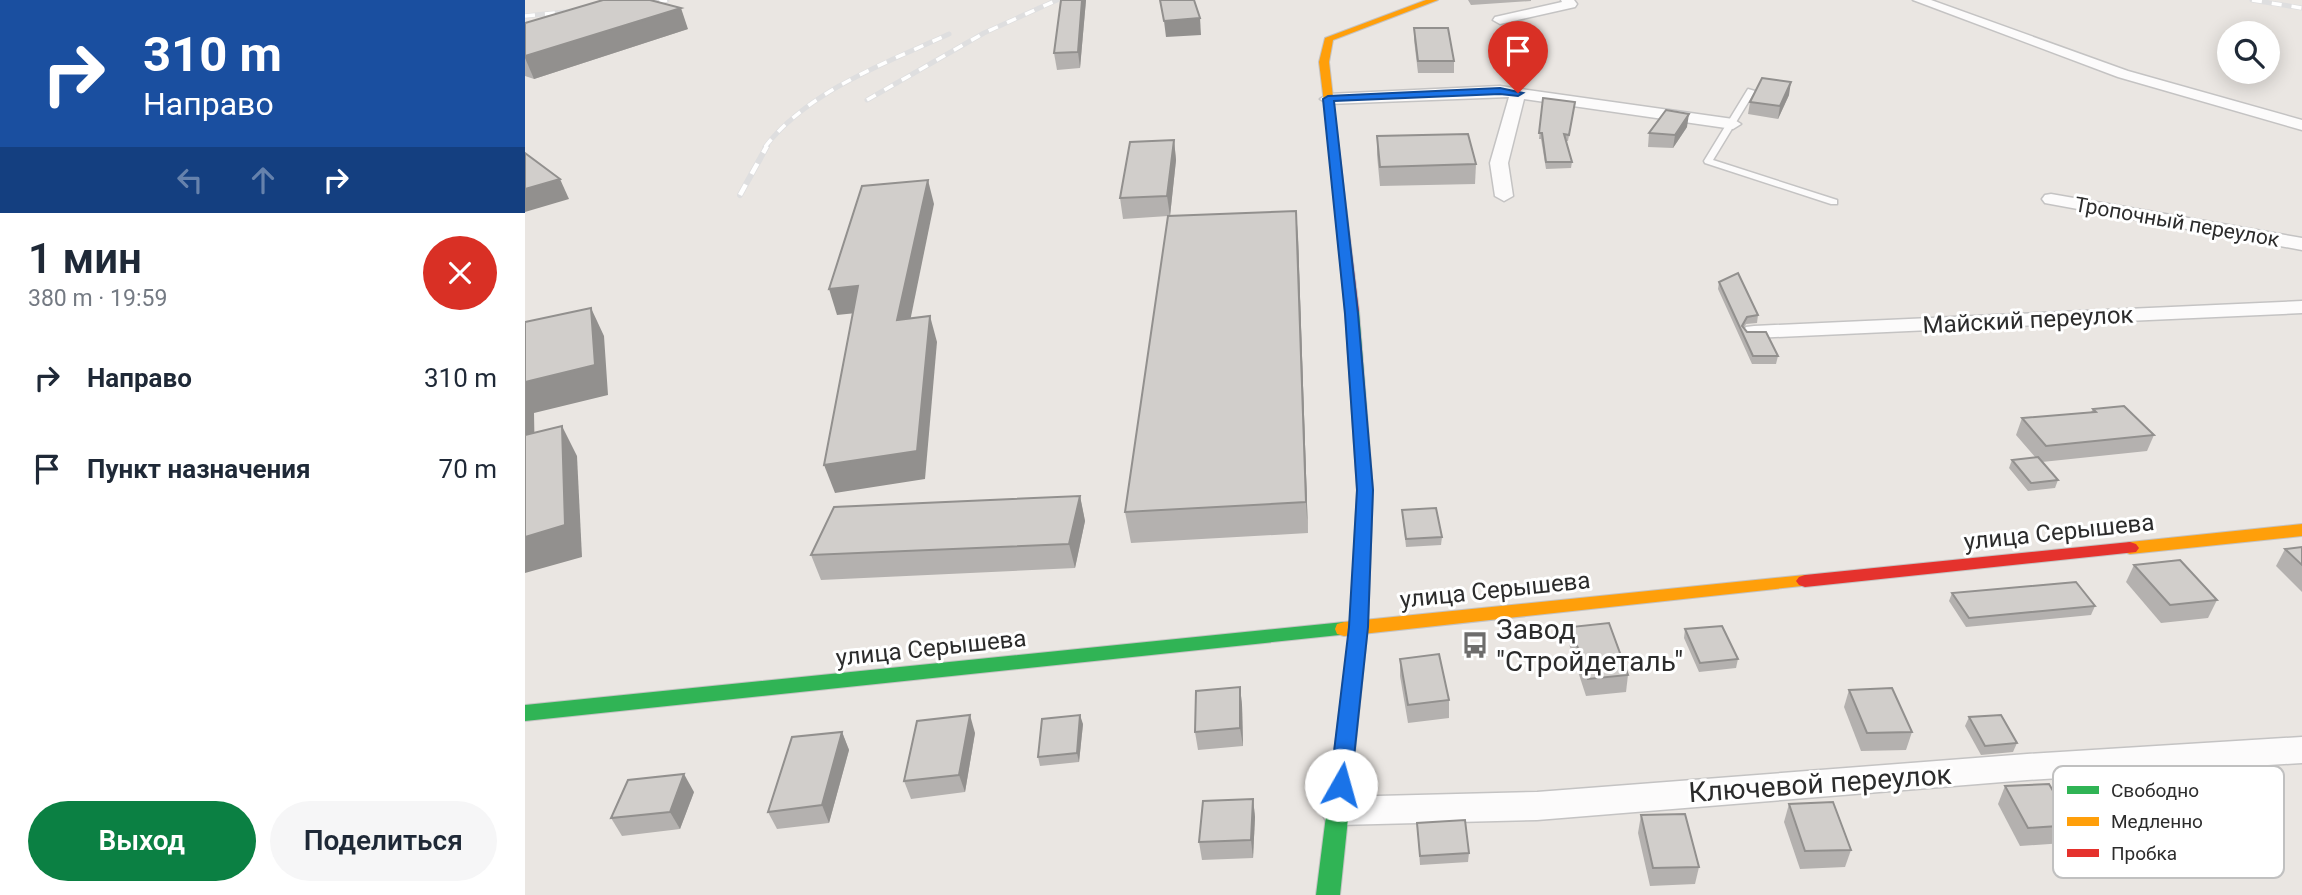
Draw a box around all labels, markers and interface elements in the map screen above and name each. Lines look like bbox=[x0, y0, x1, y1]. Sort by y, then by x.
pin bbox=[1488, 21, 1548, 93]
map controls bbox=[2217, 21, 2280, 84]
button: search bbox=[2217, 21, 2280, 84]
text: 310 m bbox=[143, 26, 282, 83]
icon: right bbox=[28, 28, 119, 119]
icon: arrive bbox=[1499, 32, 1537, 70]
text: Направо bbox=[143, 85, 274, 123]
icon: left bbox=[171, 161, 209, 199]
icon: ahead bbox=[244, 161, 282, 199]
icon: right bbox=[317, 161, 355, 199]
street label: Тропочный переулок bbox=[2073, 192, 2282, 252]
text: 1 мин bbox=[28, 234, 142, 283]
button: close bbox=[423, 236, 497, 310]
text: 380 m · 19:59 bbox=[28, 285, 167, 312]
street label: Майский переулок bbox=[1922, 300, 2134, 340]
icon: right bbox=[28, 359, 66, 397]
text: Направо bbox=[87, 363, 192, 393]
text: 310 m bbox=[424, 363, 497, 393]
icon: arrive bbox=[28, 450, 66, 488]
text: Пункт назначения bbox=[87, 454, 311, 484]
text: 70 m bbox=[439, 454, 497, 484]
street label: улица Серышева bbox=[1962, 508, 2156, 556]
street label: улица Серышева bbox=[1398, 566, 1592, 614]
place label: Завод "Стройдеталь" bbox=[1496, 613, 1683, 678]
street label: улица Серышева bbox=[834, 624, 1028, 672]
bus stop icon: Завод "Стройдеталь" bbox=[1460, 630, 1490, 660]
position arrow bbox=[1304, 748, 1378, 822]
street label: Ключевой переулок bbox=[1687, 758, 1953, 809]
legend bbox=[2053, 766, 2284, 878]
text: Свободно bbox=[2111, 779, 2199, 802]
button: Выход bbox=[28, 801, 256, 881]
button: Поделиться bbox=[270, 801, 497, 881]
text: Медленно bbox=[2111, 810, 2203, 833]
text: Пробка bbox=[2111, 842, 2177, 865]

